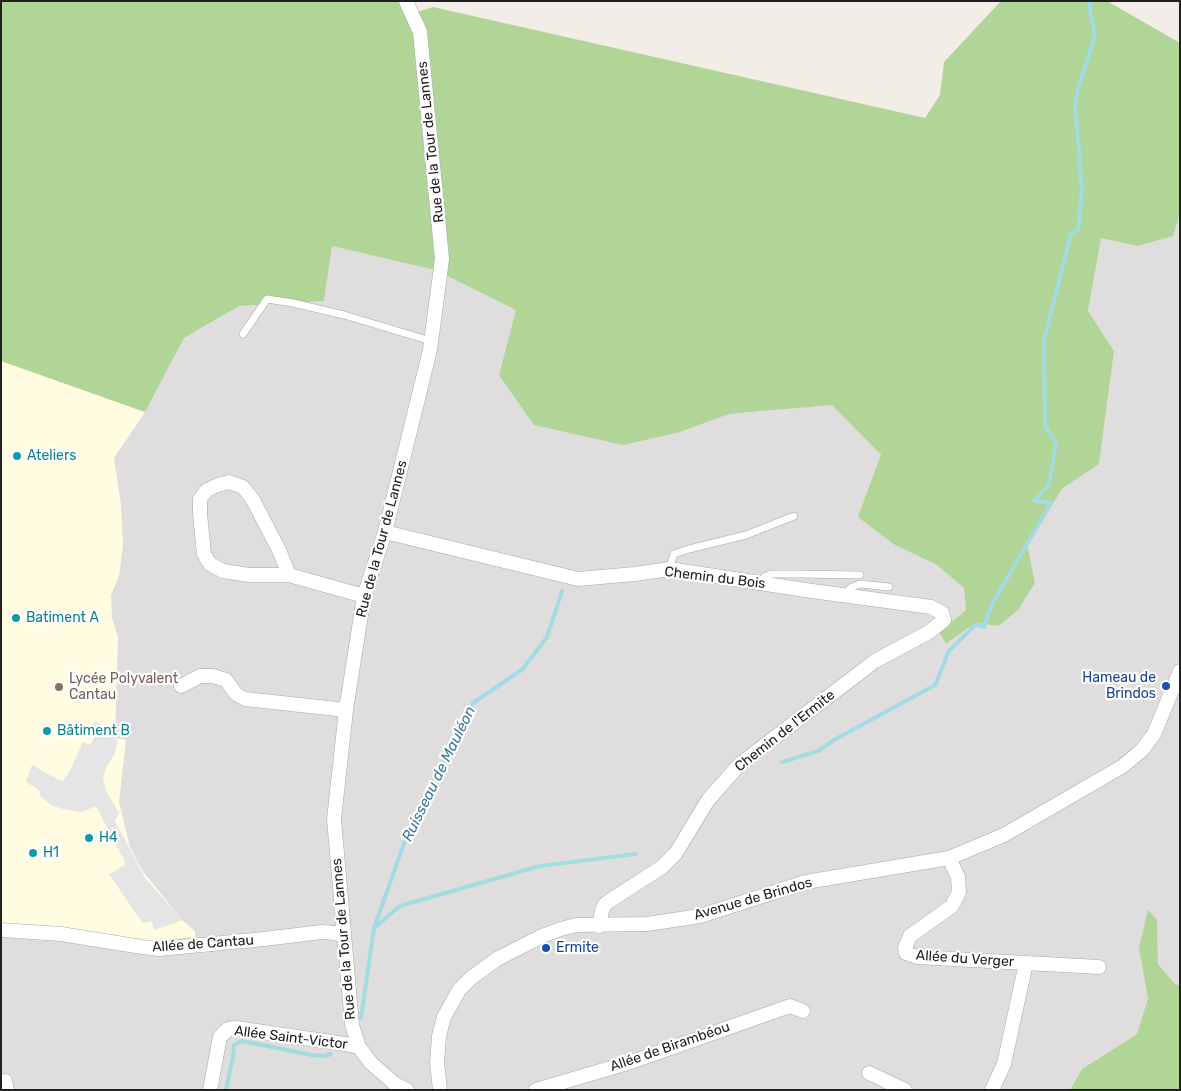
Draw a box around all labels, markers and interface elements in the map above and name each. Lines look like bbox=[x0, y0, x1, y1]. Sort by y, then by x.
street label: Rue de la Tour de Lannes bbox=[414, 60, 448, 224]
place label: Ateliers bbox=[27, 448, 76, 464]
marker: Ateliers bbox=[11, 450, 23, 462]
street label: Rue de la Tour de Lannes bbox=[353, 459, 411, 619]
street label: Chemin du Bois bbox=[664, 563, 766, 593]
place label: Batiment A bbox=[26, 610, 99, 626]
marker: Batiment A bbox=[10, 612, 22, 624]
place label: Hameau de Brindos bbox=[1082, 670, 1156, 702]
place label: Lycée Polyvalent Cantau bbox=[69, 671, 178, 704]
marker: Hameau de Brindos bbox=[1160, 680, 1172, 692]
marker: Lycée Polyvalent Cantau bbox=[53, 681, 65, 693]
street label: Chemin de l'Ermite bbox=[732, 687, 838, 775]
water label: Ruisseau de Mauléon bbox=[398, 703, 480, 845]
place label: Bâtiment B bbox=[57, 723, 130, 739]
marker: Bâtiment B bbox=[41, 725, 53, 737]
place label: H4 bbox=[99, 830, 118, 846]
marker: H4 bbox=[83, 832, 95, 844]
place label: H1 bbox=[43, 845, 59, 861]
marker: H1 bbox=[27, 847, 39, 859]
street label: Rue de la Tour de Lannes bbox=[329, 857, 359, 1021]
street label: Avenue de Brindos bbox=[692, 874, 814, 924]
street label: Allée de Cantau bbox=[152, 932, 254, 956]
place label: Ermite bbox=[556, 940, 599, 956]
marker: Ermite bbox=[540, 942, 552, 954]
street label: Allée du Verger bbox=[915, 947, 1015, 971]
street label: Allée de Birambéou bbox=[608, 1019, 732, 1075]
street label: Allée Saint-Victor bbox=[233, 1023, 349, 1053]

